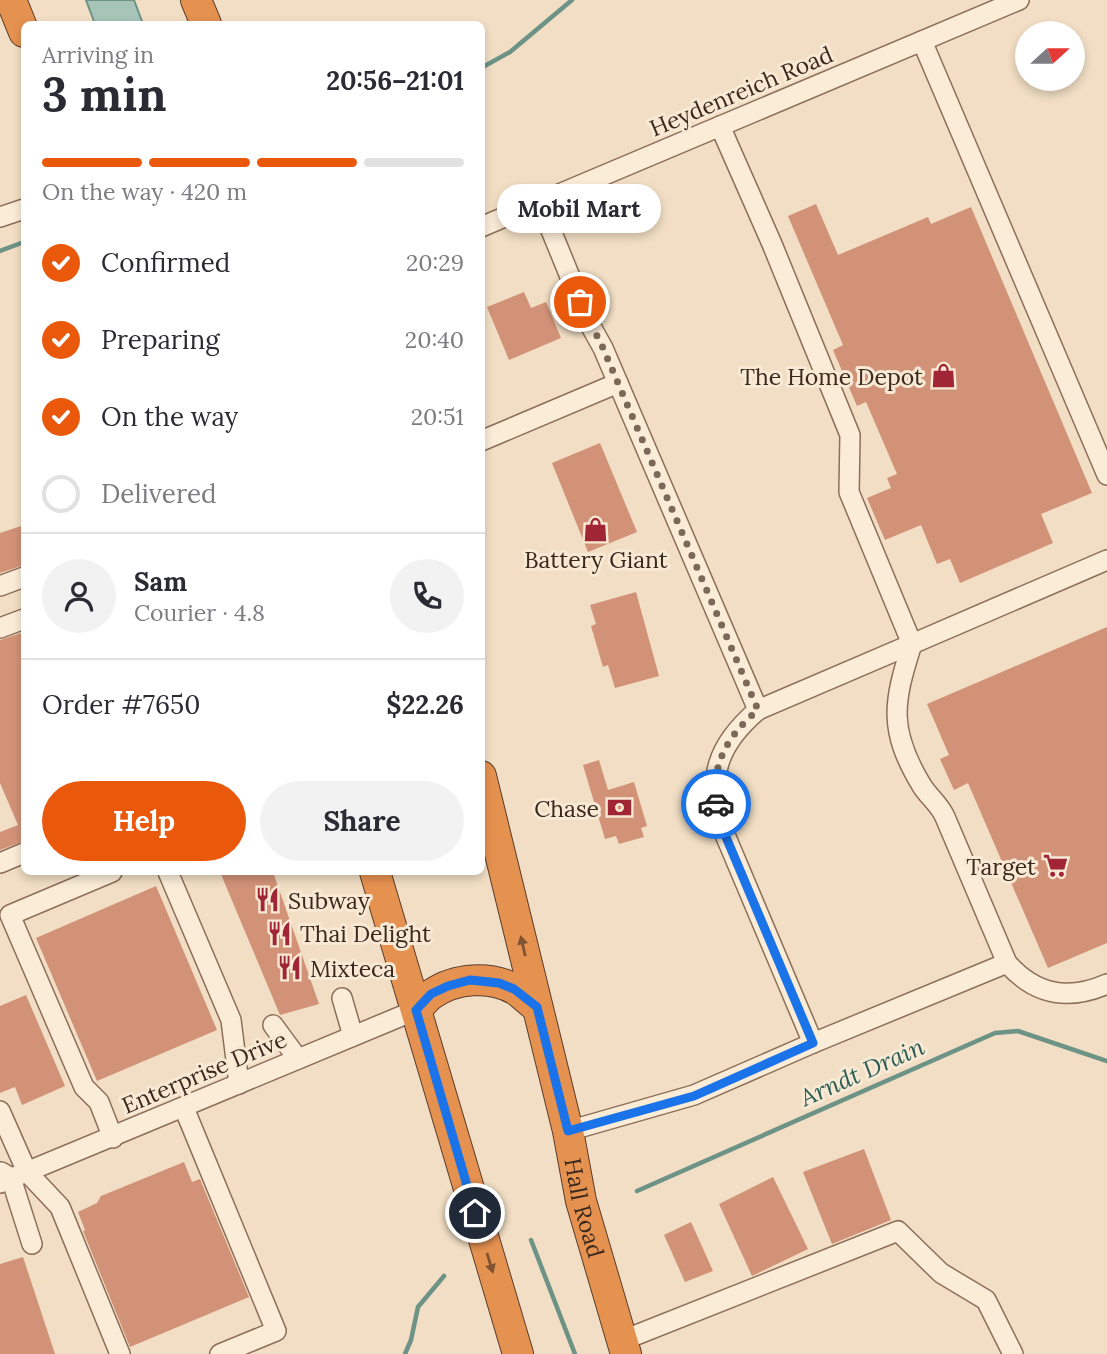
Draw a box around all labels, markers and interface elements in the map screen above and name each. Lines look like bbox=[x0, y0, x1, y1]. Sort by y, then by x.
north arrow bbox=[1015, 21, 1085, 91]
map controls bbox=[1015, 21, 1085, 91]
street label: Heydenreich Road bbox=[645, 39, 837, 143]
text: Arriving in bbox=[42, 40, 154, 69]
text: 20:56–21:01 bbox=[326, 64, 464, 97]
text: 3 min bbox=[42, 65, 167, 124]
text: On the way · 420 m bbox=[42, 177, 247, 206]
callout: Mobil Mart bbox=[498, 183, 662, 232]
text: Mobil Mart bbox=[517, 194, 641, 223]
icon: check bbox=[42, 244, 80, 282]
text: Confirmed bbox=[101, 246, 230, 279]
text: 20:29 bbox=[406, 248, 464, 277]
pin bbox=[550, 272, 610, 332]
icon: bag bbox=[561, 283, 599, 321]
icon: check bbox=[42, 321, 80, 359]
text: Preparing bbox=[101, 323, 220, 356]
text: 20:40 bbox=[405, 325, 464, 354]
place label: The Home Depot bbox=[740, 362, 923, 391]
shop icon: The Home Depot bbox=[929, 362, 957, 390]
icon: check bbox=[42, 398, 80, 436]
text: On the way bbox=[101, 400, 238, 433]
text: 20:51 bbox=[411, 402, 464, 431]
text: Delivered bbox=[101, 477, 217, 510]
shop icon: Battery Giant bbox=[582, 515, 610, 543]
place label: Battery Giant bbox=[524, 545, 668, 574]
button: person bbox=[42, 559, 116, 633]
button: phone bbox=[390, 559, 464, 633]
text: Sam bbox=[134, 565, 187, 598]
text: Courier · 4.8 bbox=[134, 598, 265, 627]
text: Order #7650 bbox=[42, 688, 200, 721]
text: $22.26 bbox=[386, 688, 464, 721]
courier bbox=[681, 769, 751, 839]
button: Help bbox=[42, 781, 246, 861]
button: Share bbox=[260, 781, 464, 861]
icon: car bbox=[697, 785, 735, 823]
place label: Chase bbox=[534, 794, 599, 823]
bank icon: Chase bbox=[605, 794, 633, 822]
place label: Target bbox=[966, 852, 1036, 881]
supermarket icon: Target bbox=[1042, 852, 1070, 880]
restaurant icon: Subway bbox=[254, 886, 282, 914]
place label: Subway bbox=[288, 886, 371, 915]
restaurant icon: Thai Delight bbox=[266, 919, 294, 947]
place label: Thai Delight bbox=[300, 919, 431, 948]
one-way arrow bbox=[517, 935, 528, 957]
restaurant icon: Mixteca bbox=[276, 954, 304, 982]
place label: Mixteca bbox=[310, 954, 395, 983]
street label: Enterprise Drive bbox=[117, 1024, 291, 1120]
water label: Arndt Drain bbox=[794, 1031, 929, 1114]
street label: Hall Road bbox=[559, 1156, 611, 1261]
pin bbox=[445, 1183, 505, 1243]
icon: home bbox=[456, 1194, 494, 1232]
one-way arrow bbox=[485, 1253, 495, 1274]

